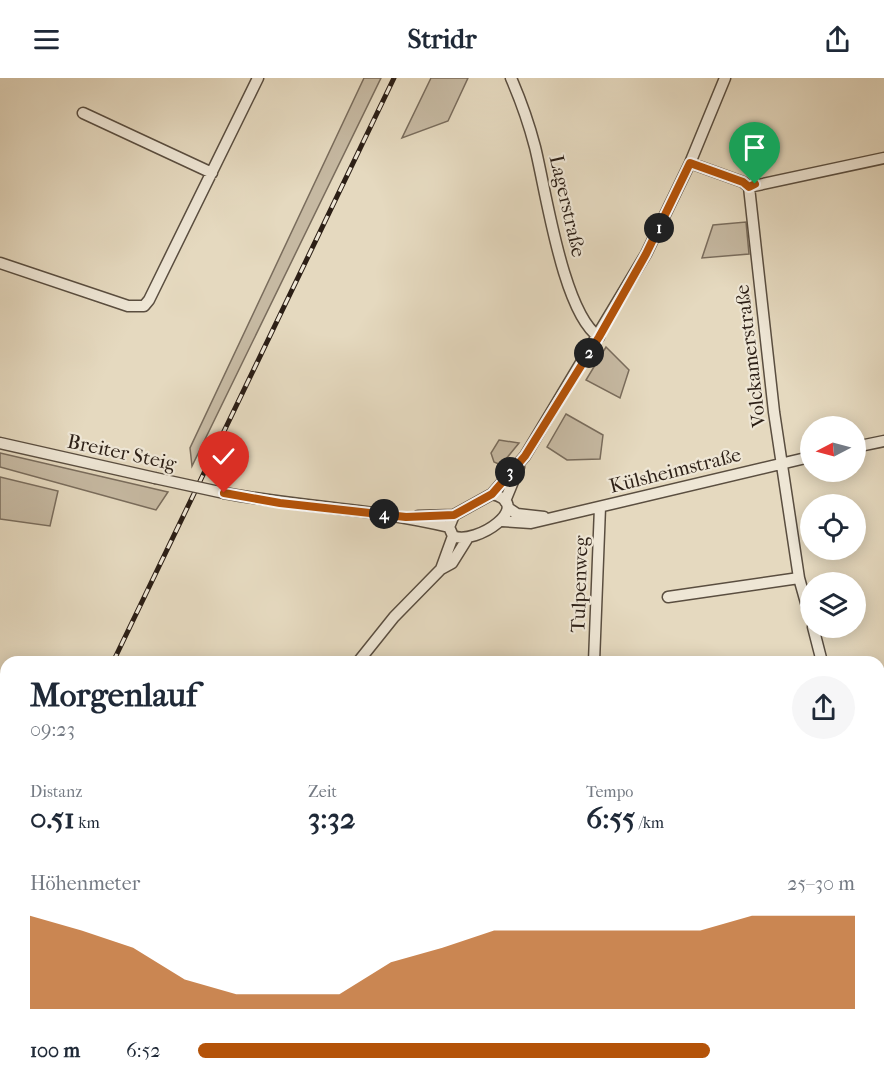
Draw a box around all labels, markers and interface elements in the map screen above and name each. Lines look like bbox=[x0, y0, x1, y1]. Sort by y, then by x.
icon: menu bbox=[30, 23, 63, 56]
text: Stridr bbox=[407, 23, 477, 55]
icon: share bbox=[821, 23, 854, 56]
pin bbox=[729, 122, 780, 184]
icon: arrive bbox=[738, 131, 771, 164]
street label: Lagerstraße bbox=[545, 153, 590, 259]
pin: 1 bbox=[644, 213, 674, 243]
text: 1 bbox=[656, 218, 662, 237]
street label: Volckamerstraße bbox=[730, 283, 771, 430]
pin: 2 bbox=[574, 338, 604, 368]
text: 2 bbox=[585, 343, 593, 362]
north arrow bbox=[800, 416, 866, 482]
map controls bbox=[800, 416, 866, 638]
street label: Breiter Steig bbox=[65, 430, 179, 475]
pin bbox=[198, 431, 249, 493]
icon: check bbox=[207, 440, 240, 473]
street label: Külsheimstraße bbox=[607, 443, 743, 498]
pin: 3 bbox=[495, 457, 525, 487]
text: 3 bbox=[507, 462, 513, 481]
button: locate bbox=[800, 494, 866, 560]
pin: 4 bbox=[369, 499, 399, 529]
text: 4 bbox=[379, 504, 389, 523]
street label: Tulpenweg bbox=[566, 535, 593, 633]
button: layers bbox=[800, 572, 866, 638]
text: Morgenlauf bbox=[30, 676, 197, 715]
button: share bbox=[792, 676, 855, 739]
text: 09:23 bbox=[30, 718, 75, 741]
text: Distanz bbox=[30, 782, 82, 801]
text: Zeit bbox=[308, 782, 337, 801]
text: Tempo bbox=[586, 782, 633, 801]
text: 0.51 bbox=[30, 801, 75, 836]
text: 3:32 bbox=[308, 801, 355, 836]
text: 6:55 bbox=[586, 801, 635, 836]
text: km bbox=[75, 813, 100, 832]
text: /km bbox=[635, 813, 664, 832]
text: Höhenmeter bbox=[30, 872, 140, 895]
text: 25–30 m bbox=[787, 872, 855, 895]
text: 100 m bbox=[30, 1039, 80, 1062]
text: 6:52 bbox=[126, 1039, 161, 1062]

